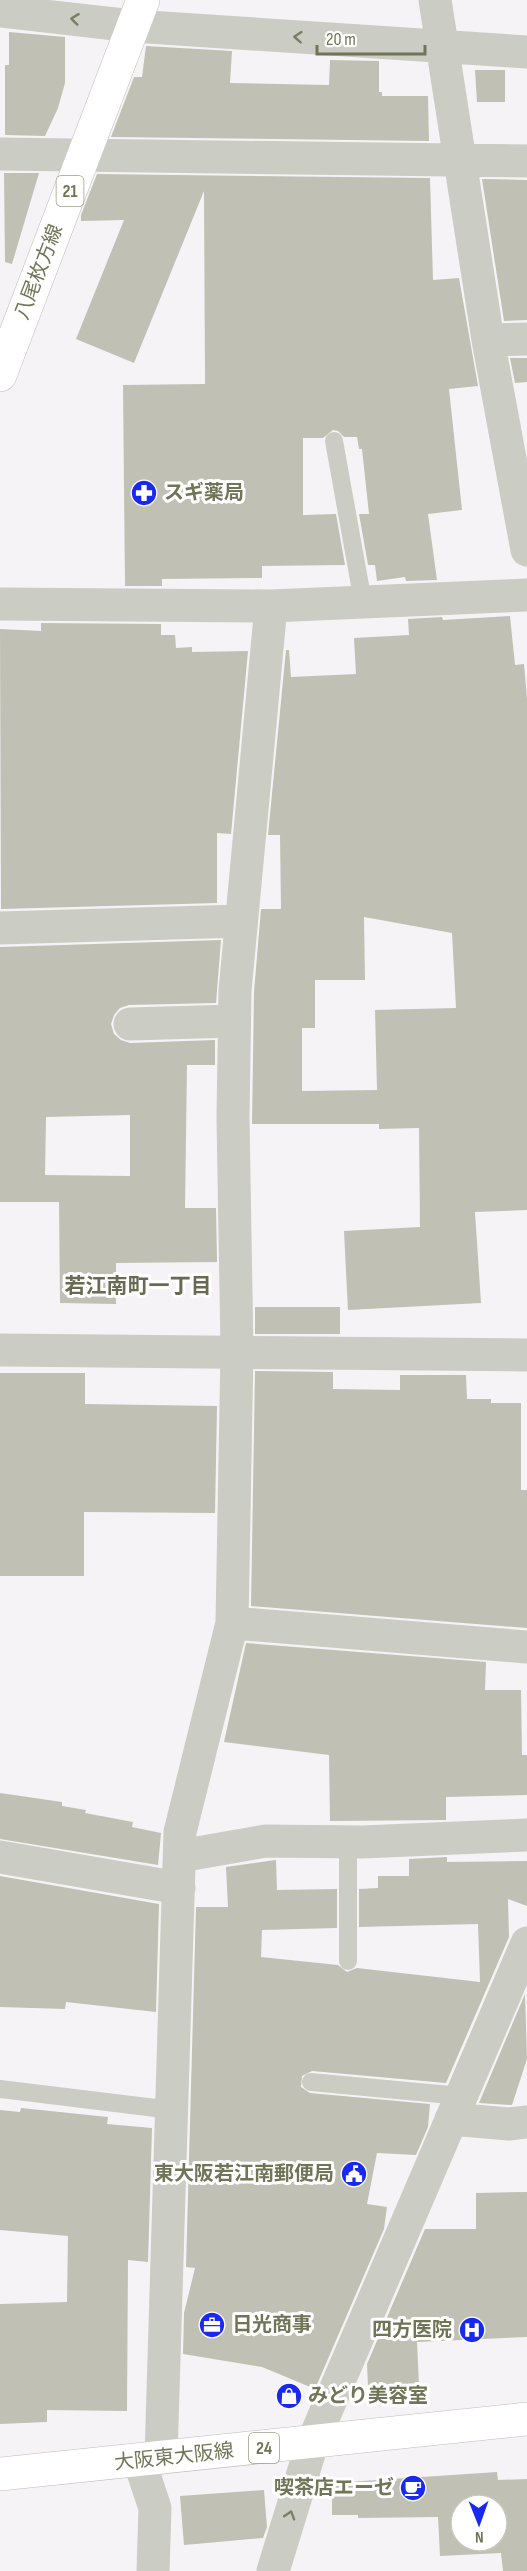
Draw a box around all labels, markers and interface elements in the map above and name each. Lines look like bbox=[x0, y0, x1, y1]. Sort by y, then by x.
one-way arrow bbox=[70, 13, 79, 25]
scale bar bbox=[317, 18, 425, 56]
text: 20 m bbox=[326, 29, 356, 50]
one-way arrow bbox=[294, 30, 303, 43]
road number: 21 bbox=[56, 176, 84, 206]
street label: 八尾枚方線 bbox=[10, 221, 68, 323]
pharmacy icon: スギ薬局 bbox=[129, 478, 159, 508]
place label: スギ薬局 bbox=[164, 481, 244, 505]
district label: 若江南町一丁目 bbox=[65, 1274, 212, 1299]
public building icon: 東大阪若江南郵便局 bbox=[339, 2159, 369, 2189]
place label: 東大阪若江南郵便局 bbox=[154, 2162, 334, 2186]
office icon: 日光商事 bbox=[197, 2310, 227, 2340]
place label: 日光商事 bbox=[232, 2313, 312, 2337]
hospital icon: 四方医院 bbox=[457, 2315, 487, 2345]
place label: 四方医院 bbox=[372, 2318, 452, 2342]
shop icon: みどり美容室 bbox=[274, 2381, 304, 2411]
place label: みどり美容室 bbox=[308, 2384, 428, 2408]
road number: 24 bbox=[249, 2433, 279, 2463]
street label: 大阪東大阪線 bbox=[113, 2439, 235, 2475]
cafe icon: 喫茶店エーゼ bbox=[398, 2473, 428, 2503]
place label: 喫茶店エーゼ bbox=[274, 2476, 394, 2500]
north arrow bbox=[449, 2493, 509, 2553]
one-way arrow bbox=[283, 2510, 295, 2521]
text: N bbox=[475, 2527, 484, 2546]

